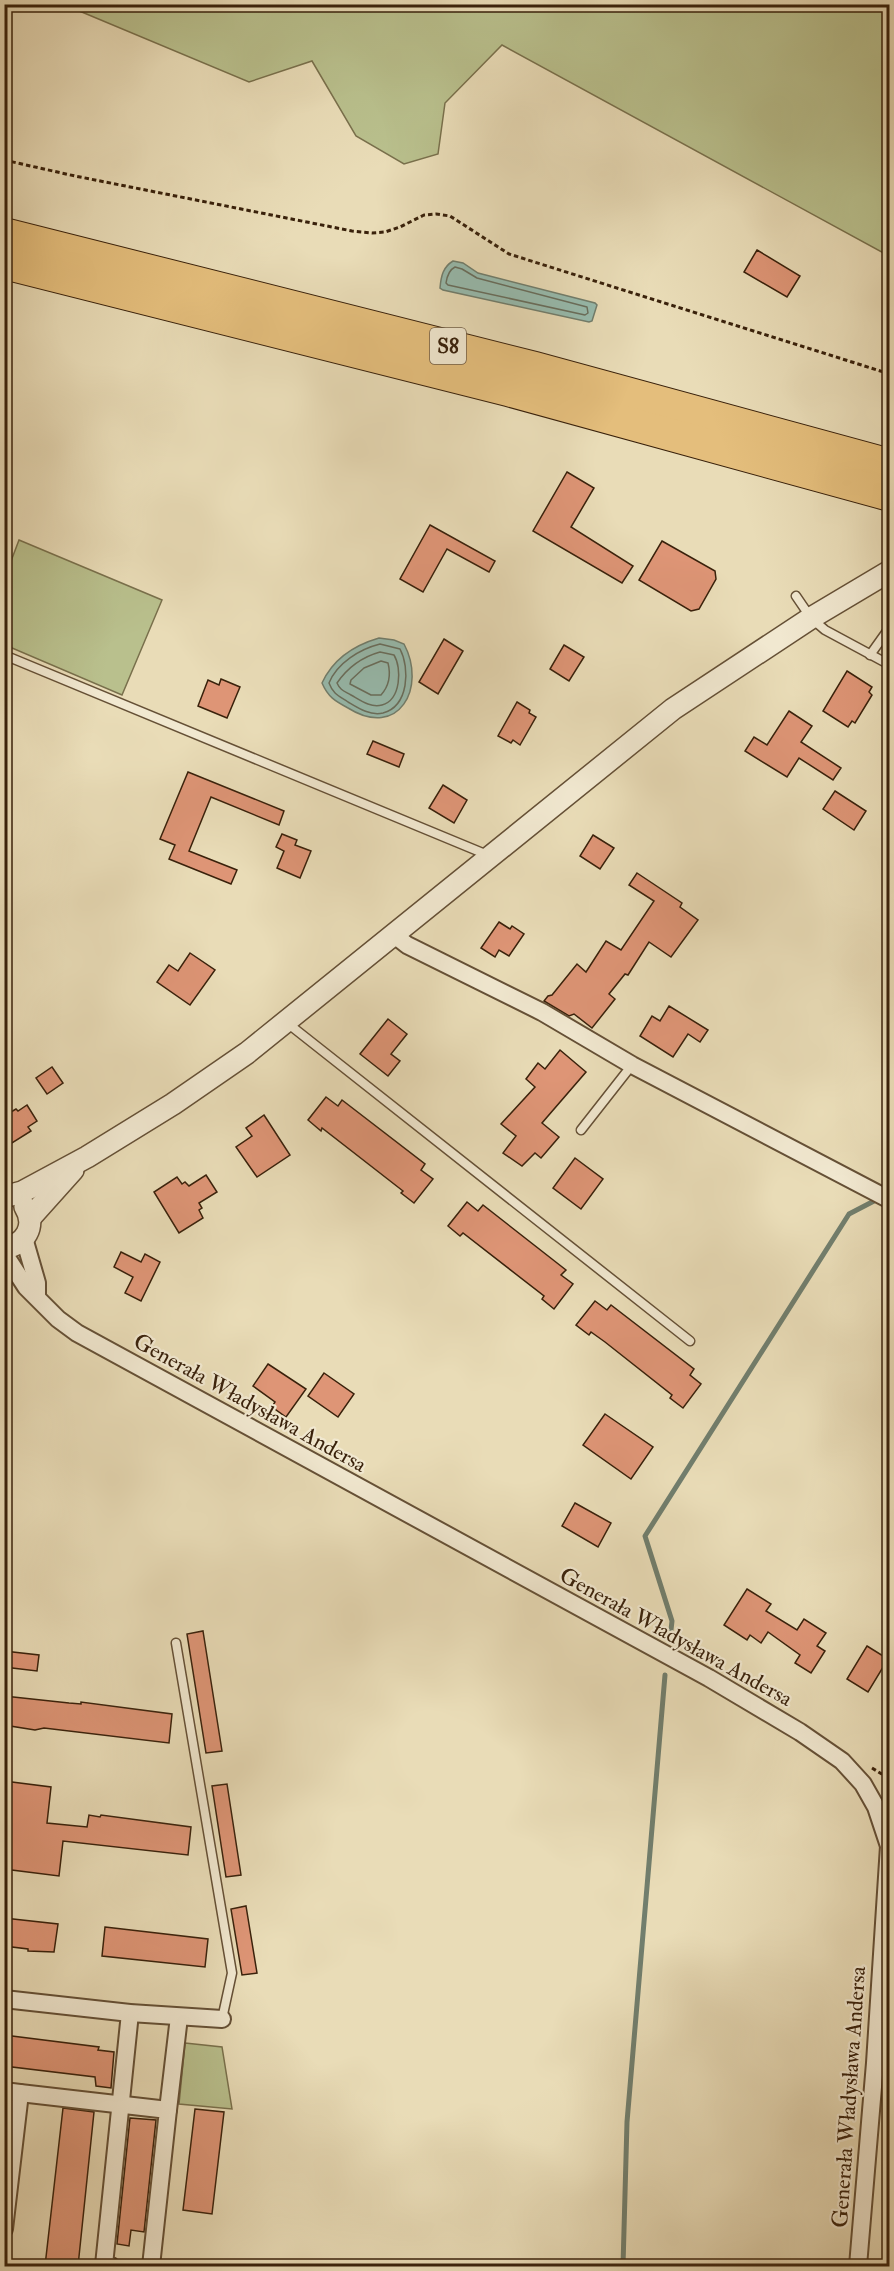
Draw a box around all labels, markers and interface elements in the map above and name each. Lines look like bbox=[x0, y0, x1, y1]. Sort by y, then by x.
road number: S8 bbox=[430, 328, 466, 364]
street label: Generała Władysława Andersa bbox=[129, 1327, 372, 1479]
street label: Generała Władysława Andersa bbox=[555, 1561, 798, 1713]
street label: Generała Władysława Andersa bbox=[826, 1964, 872, 2229]

